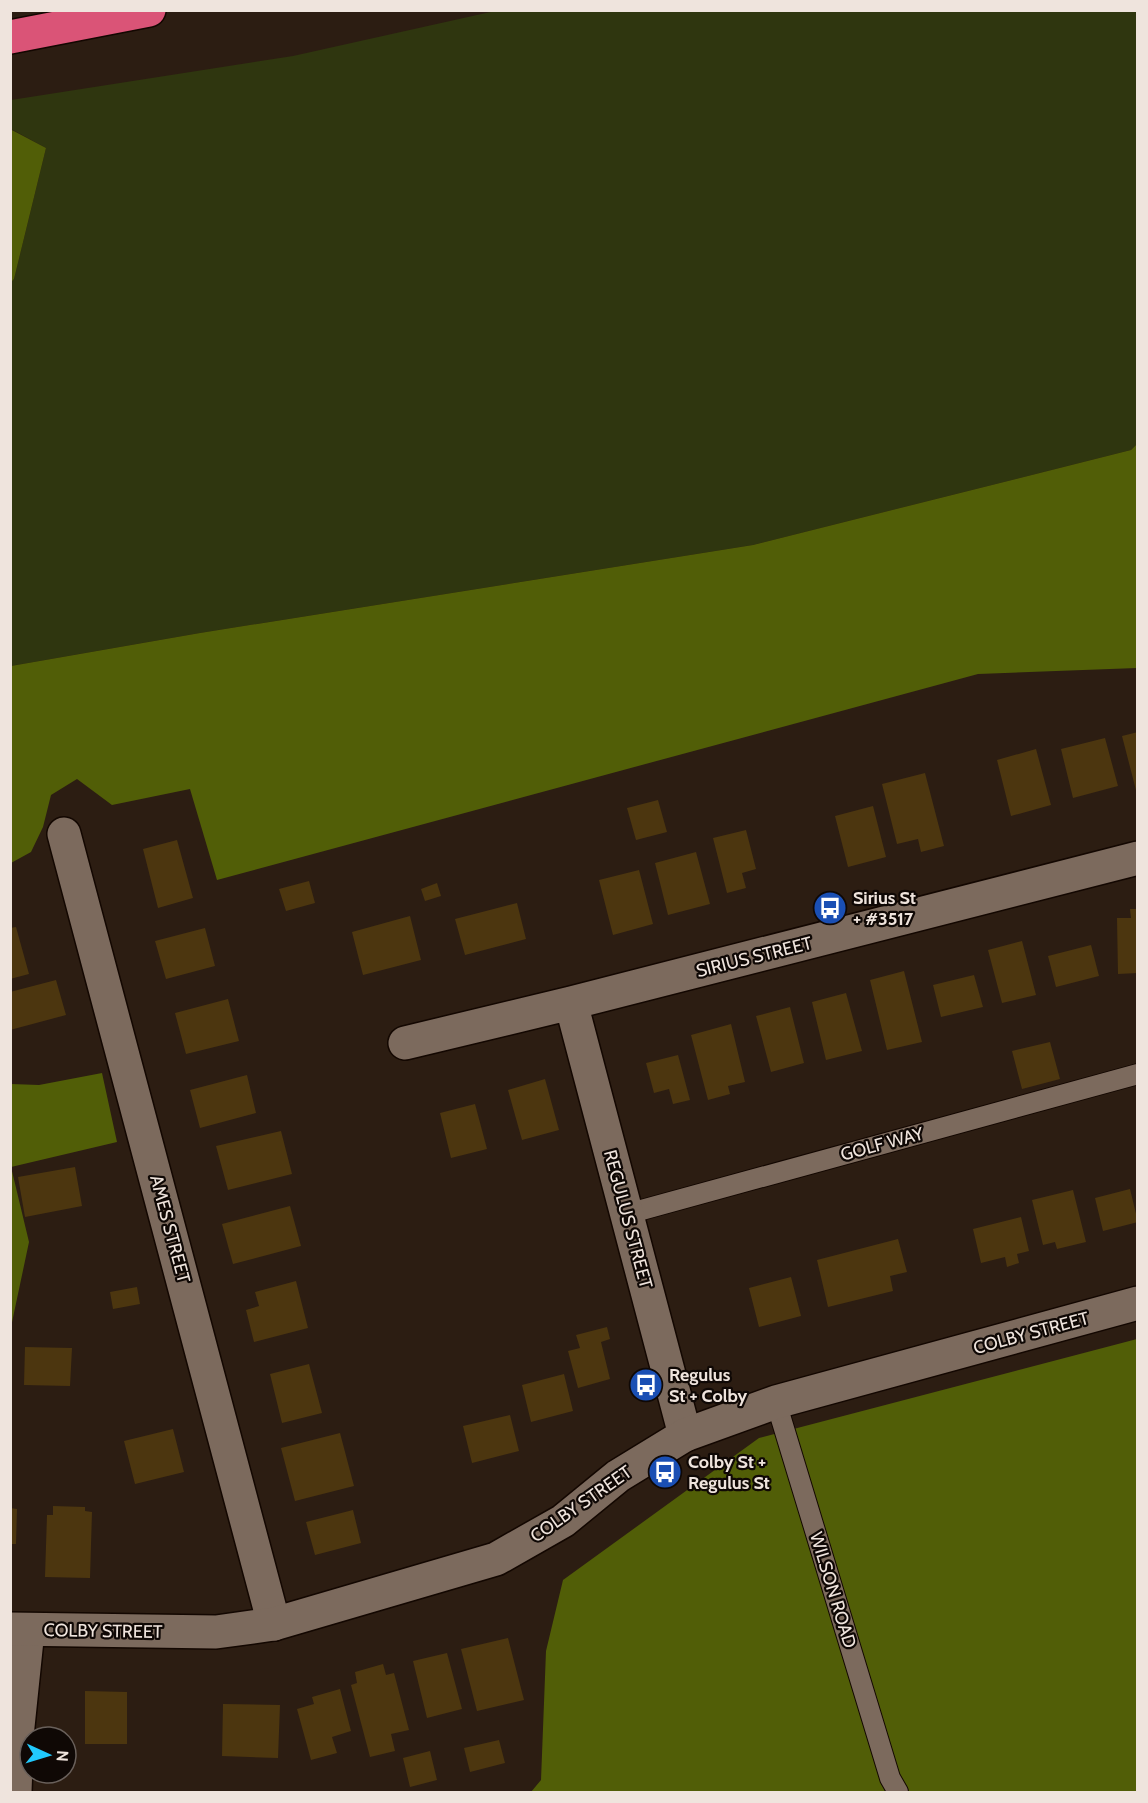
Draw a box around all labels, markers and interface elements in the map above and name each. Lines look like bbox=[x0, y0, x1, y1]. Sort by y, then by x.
place label: Sirius St + #3517 bbox=[853, 887, 916, 930]
bus stop icon: Sirius St + #3517 bbox=[812, 890, 848, 926]
street label: SIRIUS STREET bbox=[694, 932, 815, 982]
street label: GOLF WAY bbox=[838, 1122, 927, 1166]
street label: REGULUS STREET bbox=[599, 1147, 657, 1291]
street label: AMES STREET bbox=[145, 1173, 195, 1286]
street label: COLBY STREET bbox=[971, 1307, 1092, 1359]
place label: Regulus St + Colby bbox=[669, 1364, 747, 1407]
bus stop icon: Regulus St + Colby bbox=[628, 1367, 664, 1403]
place label: Colby St + Regulus St bbox=[688, 1451, 770, 1494]
bus stop icon: Colby St + Regulus St bbox=[647, 1454, 683, 1490]
street label: COLBY STREET bbox=[526, 1461, 636, 1547]
street label: WILSON ROAD bbox=[805, 1529, 861, 1651]
street label: COLBY STREET bbox=[43, 1619, 163, 1643]
north arrow bbox=[18, 1725, 78, 1785]
text: N bbox=[53, 1750, 72, 1762]

